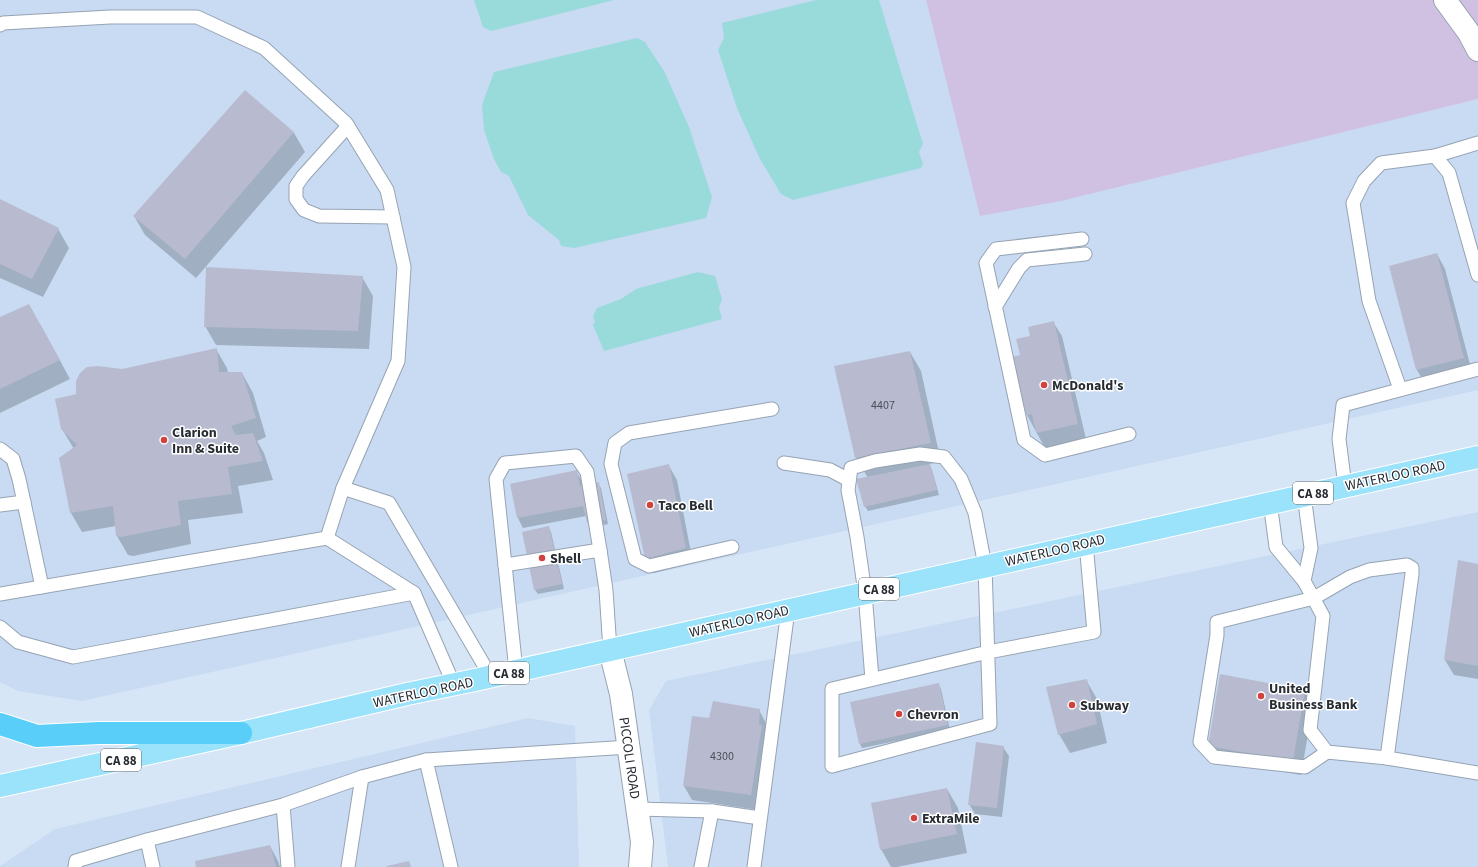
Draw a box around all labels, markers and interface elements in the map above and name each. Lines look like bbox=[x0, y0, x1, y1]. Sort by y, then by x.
place label: McDonald's bbox=[1052, 376, 1123, 396]
marker: McDonald's bbox=[1039, 380, 1049, 390]
house number: 4407 bbox=[871, 397, 895, 414]
place label: Clarion Inn & Suite bbox=[172, 423, 239, 459]
marker: Clarion Inn & Suite bbox=[159, 435, 169, 445]
street label: WATERLOO ROAD bbox=[1343, 456, 1447, 496]
road number: CA 88 bbox=[1293, 482, 1333, 504]
place label: Taco Bell bbox=[658, 496, 713, 516]
marker: Taco Bell bbox=[645, 500, 655, 510]
street label: WATERLOO ROAD bbox=[1003, 530, 1107, 572]
place label: Shell bbox=[550, 549, 581, 569]
marker: Shell bbox=[537, 553, 547, 563]
road number: CA 88 bbox=[859, 578, 899, 600]
street label: WATERLOO ROAD bbox=[687, 601, 791, 643]
road number: CA 88 bbox=[489, 662, 529, 684]
street label: WATERLOO ROAD bbox=[371, 673, 475, 713]
place label: United Business Bank bbox=[1269, 679, 1358, 715]
marker: United Business Bank bbox=[1256, 691, 1266, 701]
place label: Subway bbox=[1080, 696, 1130, 716]
marker: Subway bbox=[1067, 700, 1077, 710]
place label: Chevron bbox=[907, 705, 959, 725]
marker: Chevron bbox=[894, 709, 904, 719]
street label: PICCOLI ROAD bbox=[613, 716, 645, 800]
house number: 4300 bbox=[710, 748, 734, 765]
road number: CA 88 bbox=[101, 749, 141, 771]
place label: ExtraMile bbox=[922, 809, 980, 829]
marker: ExtraMile bbox=[909, 813, 919, 823]

